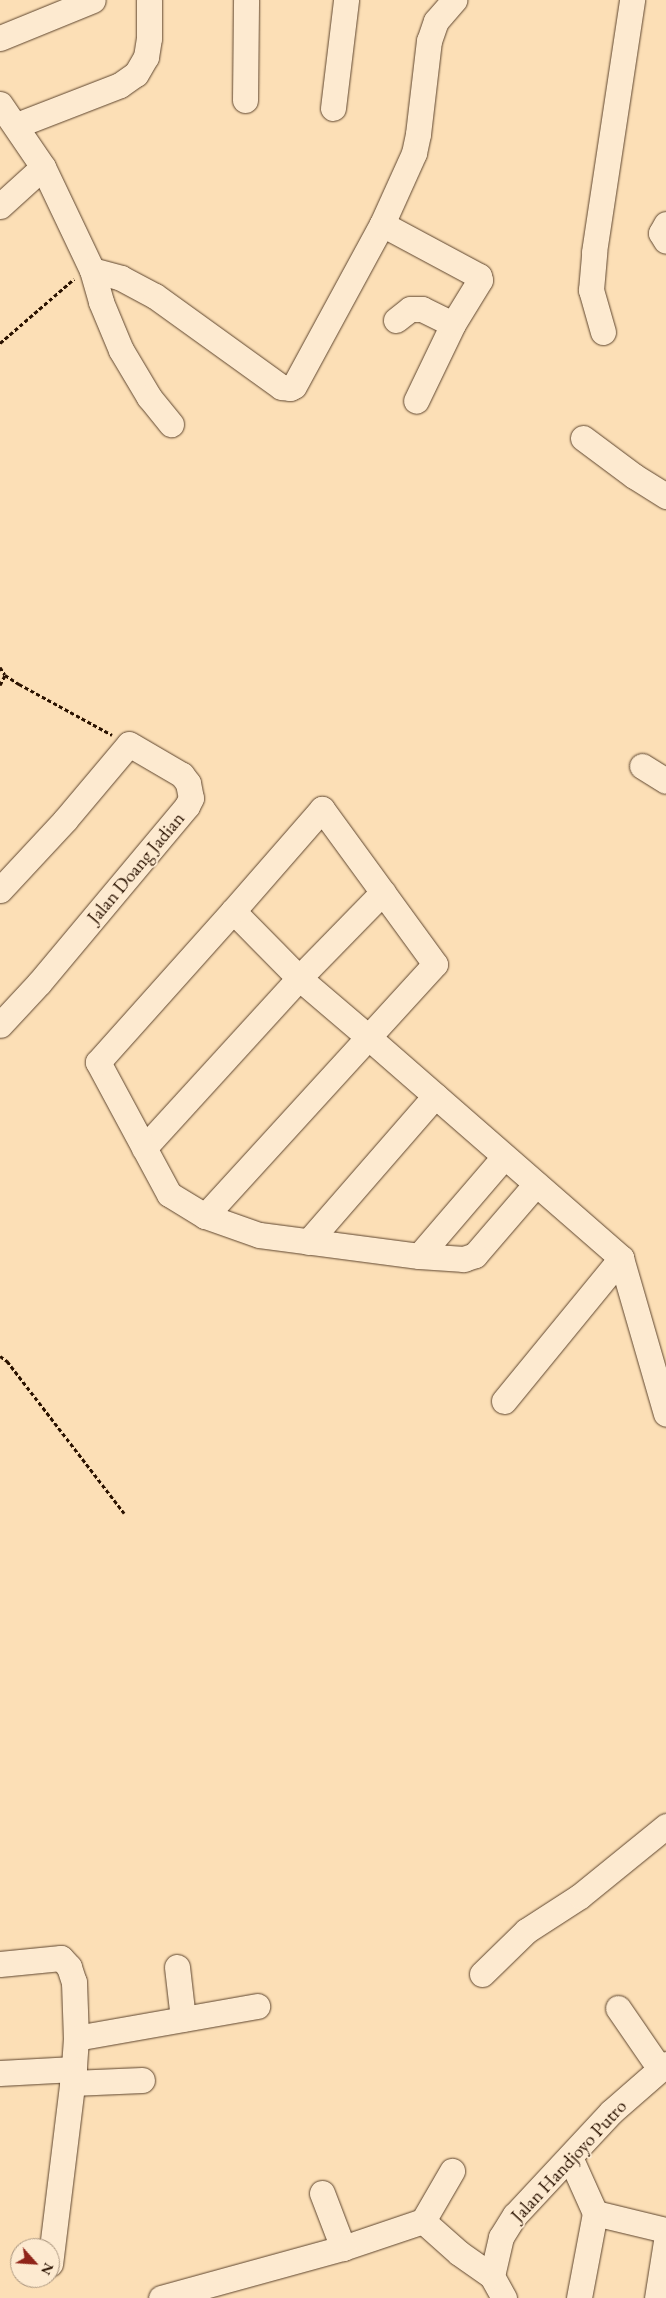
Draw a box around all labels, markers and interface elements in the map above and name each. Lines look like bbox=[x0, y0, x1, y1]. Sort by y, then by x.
street label: Jalan Doang Jadian bbox=[83, 807, 189, 929]
street label: Jalan Handjoyo Putro bbox=[506, 2095, 632, 2227]
north arrow bbox=[10, 2238, 60, 2288]
text: N bbox=[37, 2260, 58, 2278]

